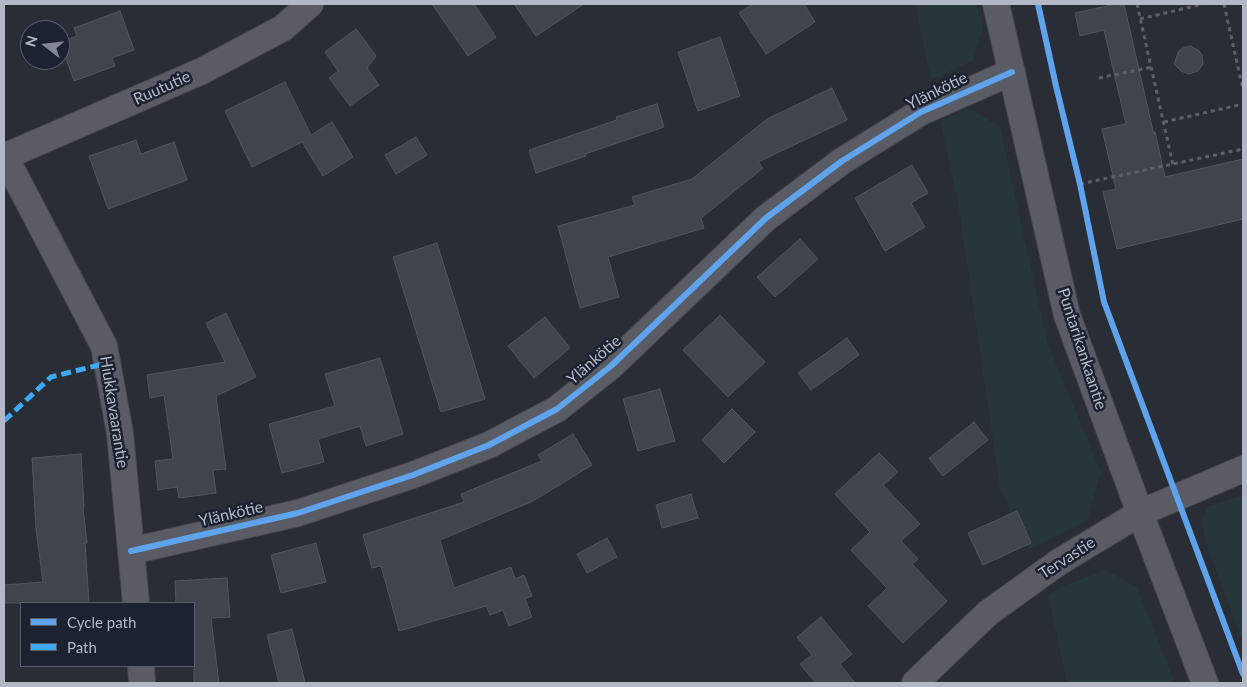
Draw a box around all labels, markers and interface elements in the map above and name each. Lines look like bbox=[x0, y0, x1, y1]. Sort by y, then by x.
north arrow bbox=[20, 20, 70, 70]
text: N bbox=[21, 33, 41, 49]
street label: Ruututie bbox=[130, 67, 194, 109]
street label: Ylänkötie bbox=[903, 68, 971, 114]
street label: Puntarikankaantie bbox=[1053, 286, 1111, 412]
street label: Ylänkötie bbox=[563, 331, 625, 389]
street label: Hiukkavaarantie bbox=[96, 354, 132, 470]
street label: Ylänkötie bbox=[197, 497, 265, 531]
street label: Tervastie bbox=[1035, 533, 1099, 583]
legend bbox=[20, 602, 195, 667]
text: Cycle path bbox=[67, 613, 136, 631]
text: Path bbox=[67, 638, 97, 656]

